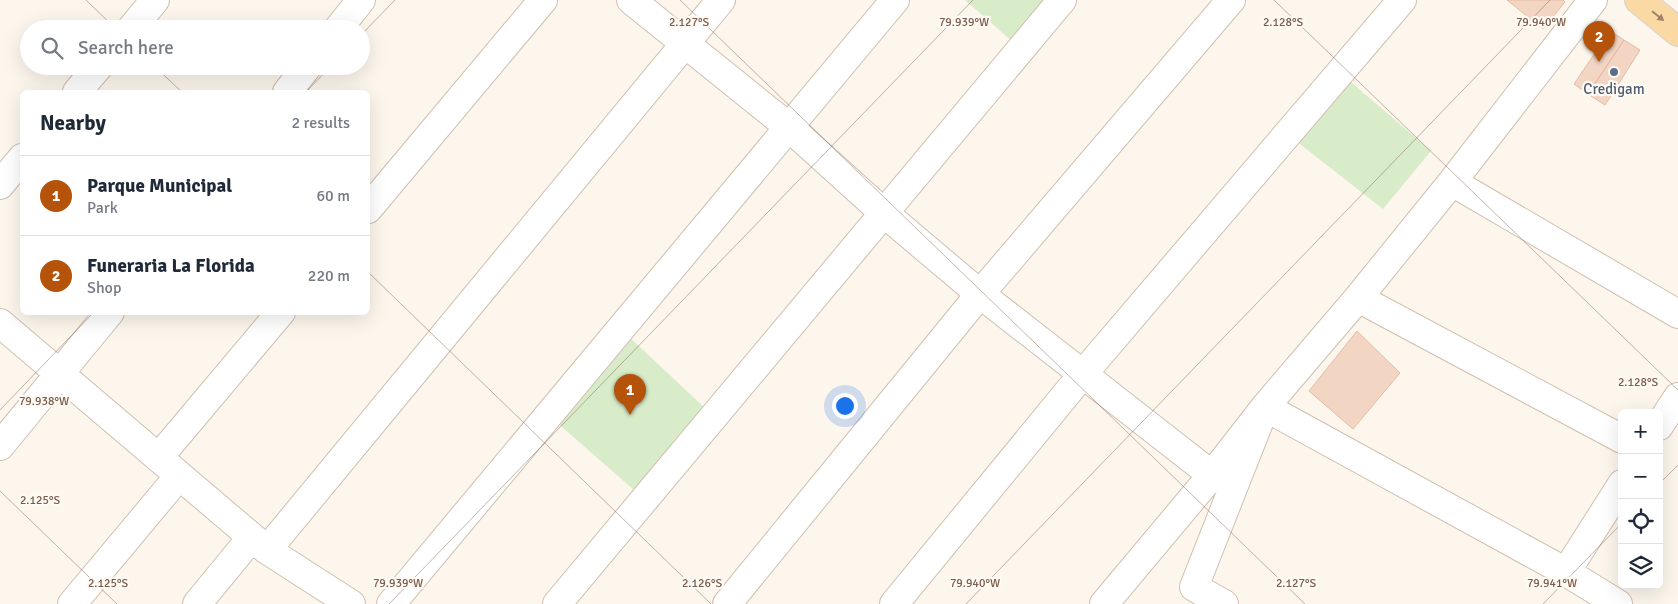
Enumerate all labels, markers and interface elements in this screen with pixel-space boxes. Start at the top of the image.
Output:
one-way arrow [1652,10,1664,22]
text: 2.127°S [669,15,709,30]
text: 79.939°W [939,15,989,30]
text: 2.128°S [1263,15,1303,30]
text: 79.940°W [1516,15,1566,30]
search box [20,20,370,75]
pin: 2 [1583,21,1615,62]
icon: search [38,34,66,62]
text: Search here [78,36,174,60]
marker: Credigam [1608,66,1620,78]
place label: Credigam [1583,80,1645,98]
text: Nearby [40,110,106,136]
text: 2 results [291,113,350,133]
text: Parque Municipal [87,174,232,198]
text: 1 [52,186,60,206]
text: 60 m [316,186,350,206]
text: Park [87,198,118,218]
text: Funeraria La Florida [87,254,255,278]
text: 2 [52,266,60,286]
text: 220 m [308,266,350,286]
text: Shop [87,278,121,298]
pin: 1 [614,374,646,415]
text: 2.128°S [1618,375,1658,390]
your location [832,393,858,419]
text: 79.938°W [19,394,69,409]
map controls [1618,409,1663,589]
button: + [1618,409,1663,454]
button: − [1618,454,1663,499]
text: 2.125°S [20,493,60,508]
button: locate [1618,499,1663,544]
button: layers [1618,544,1663,589]
text: 2.125°S [88,576,128,591]
text: 79.939°W [373,576,423,591]
text: 2.126°S [682,576,722,591]
text: 79.940°W [950,576,1000,591]
text: 2.127°S [1276,576,1316,591]
text: 79.941°W [1527,576,1577,591]

